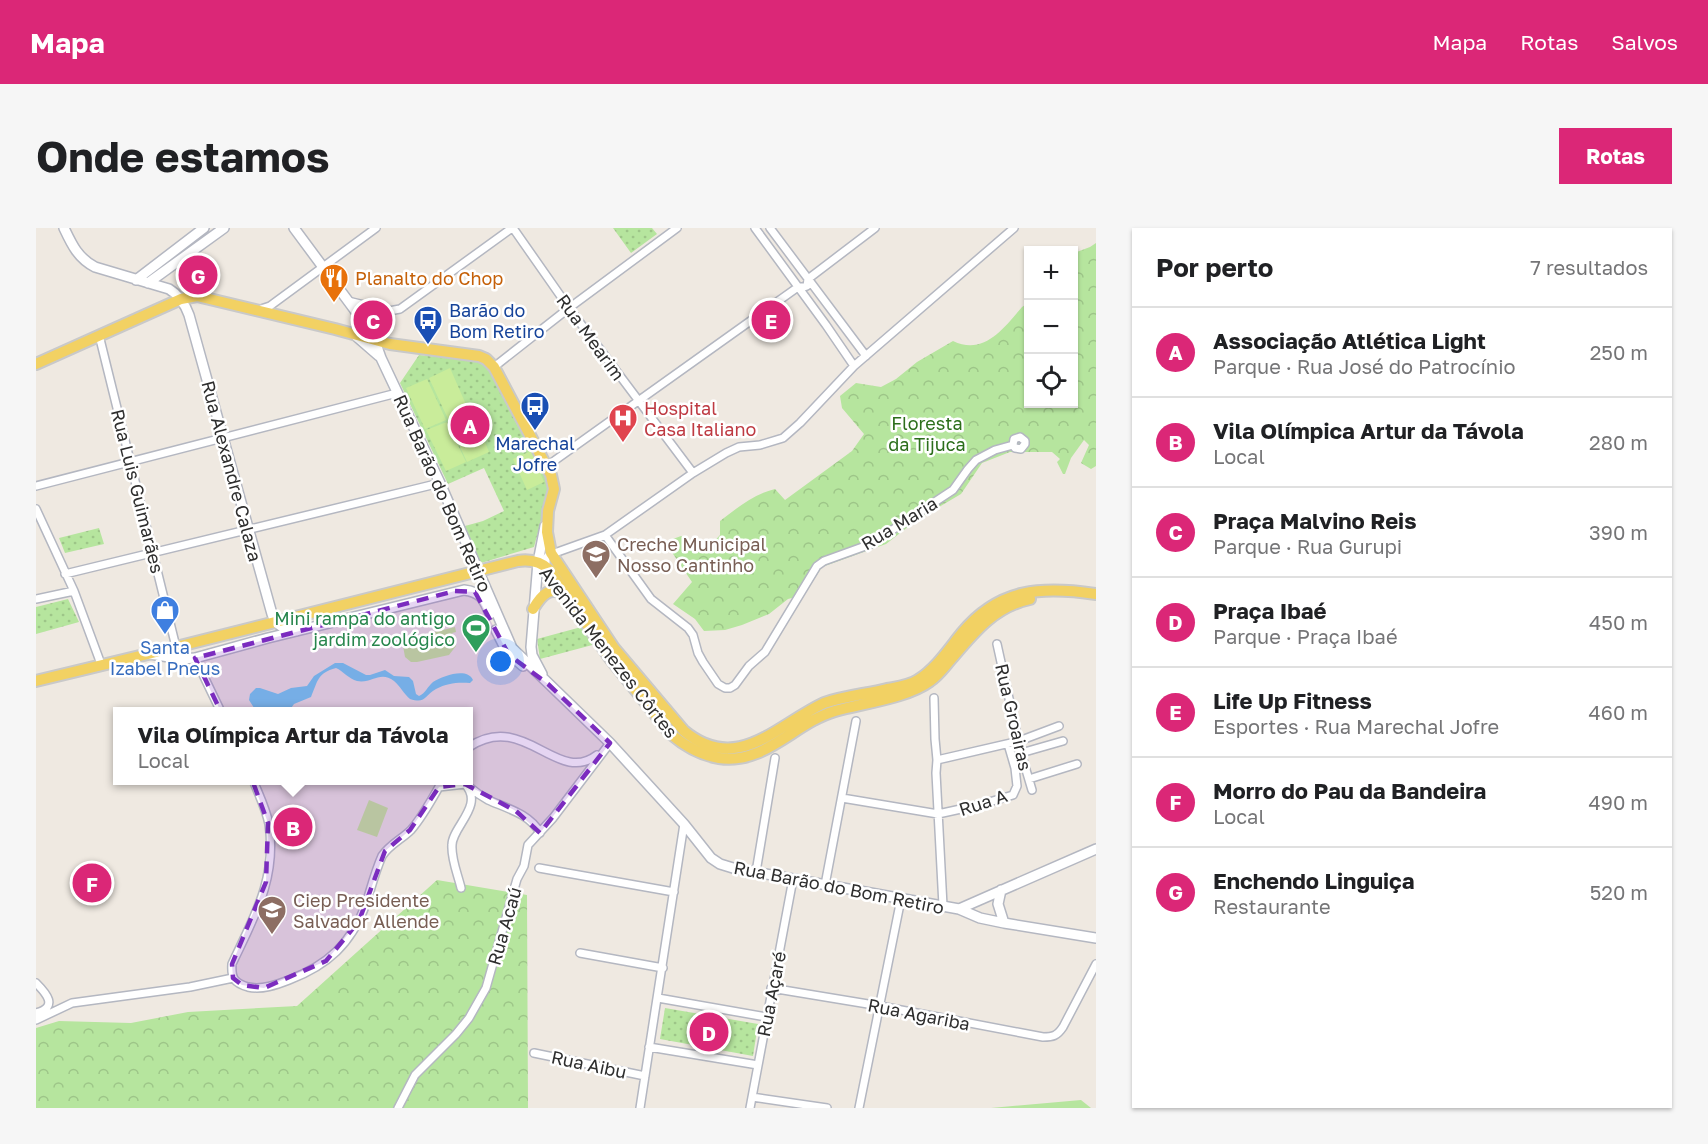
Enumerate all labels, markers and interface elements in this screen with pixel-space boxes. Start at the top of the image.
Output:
text: Mapa [30,26,105,59]
text: Mapa [1433,29,1487,55]
text: Rotas [1520,29,1578,55]
text: Salvos [1611,29,1678,55]
button: Rotas [1559,128,1672,184]
text: Onde estamos [36,131,330,181]
map controls [1024,246,1078,408]
button: + [1024,246,1078,300]
pin: G [178,252,218,298]
text: Por perto [1156,252,1273,283]
text: 7 resultados [1530,255,1648,279]
restaurant icon: Planalto do Chop [318,262,350,304]
place label: Planalto do Chop [355,267,503,289]
street label: Rua Mearim [552,290,630,384]
pin: C [354,298,392,343]
pin: E [752,298,790,343]
place label: Barão do Bom Retiro [449,299,544,342]
button: − [1024,300,1078,354]
bus stop icon: Barão do Bom Retiro [412,304,444,346]
text: Associação Atlética Light [1213,327,1486,354]
text: A [1168,340,1183,364]
text: 250 m [1590,340,1648,364]
button: locate [1024,354,1078,408]
text: Parque · Rua José do Patrocínio [1213,354,1516,378]
street label: Rua Alexandre Calaza [197,378,267,564]
bus stop icon: Marechal Jofre [519,390,551,432]
street label: Rua Barão do Bom Retiro [389,391,497,595]
place label: Hospital Casa Italiano [644,397,756,440]
pin: A [450,402,490,448]
hospital icon: Hospital Casa Italiano [607,402,639,444]
street label: Rua Luis Guimarães [107,407,169,575]
park label: Floresta da Tijuca [888,412,966,455]
text: Vila Olímpica Artur da Távola [1213,417,1524,444]
text: B [1168,430,1183,454]
text: 280 m [1589,430,1648,454]
place label: Marechal Jofre [495,432,575,475]
text: Local [1213,444,1265,468]
street label: Rua Maria [857,492,941,554]
text: Praça Malvino Reis [1213,507,1416,534]
text: C [1168,520,1183,544]
text: 390 m [1589,520,1648,544]
place label: Creche Municipal Nosso Cantinho [617,533,766,576]
text: Parque · Rua Gurupi [1213,534,1402,558]
school or university icon: Creche Municipal Nosso Cantinho [580,538,612,580]
street label: Avenida Menezes Côrtes [535,562,683,742]
shop icon: Santa Izabel Pneus [149,594,181,636]
text: Praça Ibaé [1213,597,1326,624]
place label: Mini rampa do antigo jardim zoológico [274,607,455,650]
text: D [1168,610,1183,634]
text: 450 m [1589,610,1648,634]
sports icon: Mini rampa do antigo jardim zoológico [460,612,492,654]
text: Parque · Praça Ibaé [1213,624,1397,648]
place label: Santa Izabel Pneus [110,636,220,679]
your location [486,647,515,676]
street label: Rua Groairas [991,661,1037,773]
text: Life Up Fitness [1213,687,1372,714]
text: E [1169,700,1182,724]
text: 460 m [1589,700,1648,724]
popup [113,707,473,785]
text: Esportes · Rua Marechal Jofre [1213,714,1499,738]
text: Vila Olímpica Artur da Távola [138,721,448,748]
text: Local [138,748,189,772]
text: Morro do Pau da Bandeira [1213,777,1486,804]
street label: Rua A [956,784,1010,820]
text: F [1170,790,1181,814]
text: 490 m [1589,790,1648,814]
pin: B [274,804,312,850]
text: Local [1213,804,1265,828]
street label: Rua Barão do Bom Retiro [732,856,946,918]
pin: F [72,860,112,906]
text: Enchendo Linguiça [1213,867,1414,894]
text: G [1168,880,1183,904]
text: 520 m [1590,880,1648,904]
street label: Rua Acaú [482,884,526,968]
place label: Ciep Presidente Salvador Allende [293,889,439,932]
school or university icon: Ciep Presidente Salvador Allende [256,894,288,936]
text: Restaurante [1213,894,1331,918]
street label: Rua Açaré [752,949,790,1039]
street label: Rua Agariba [866,993,972,1035]
pin: D [690,1010,728,1054]
street label: Rua Aibu [549,1045,629,1083]

